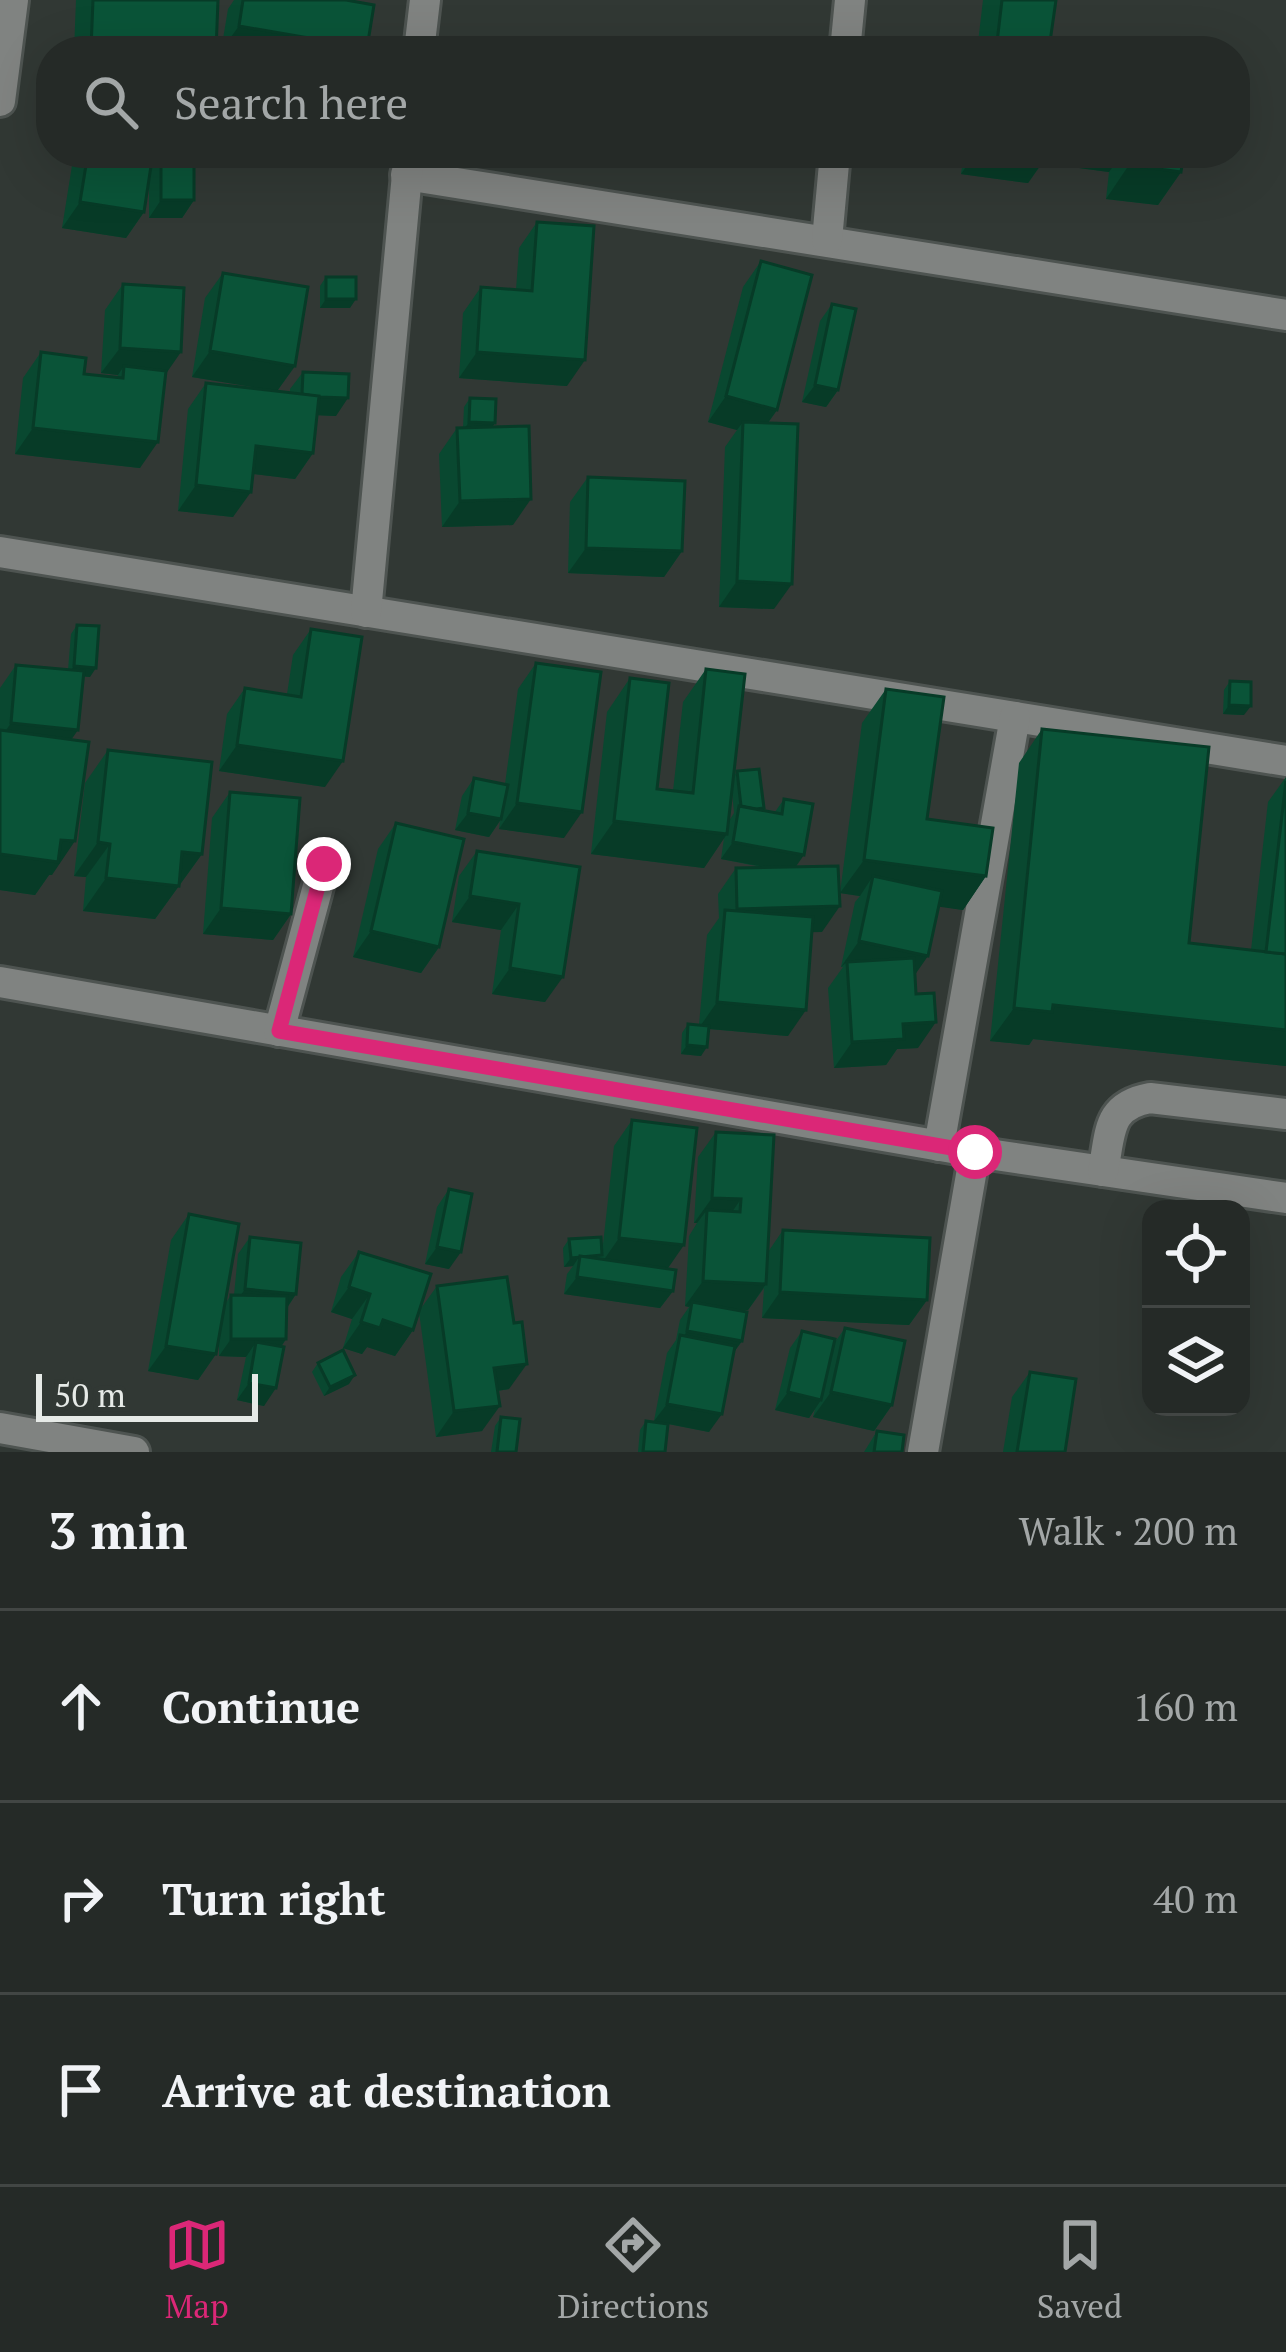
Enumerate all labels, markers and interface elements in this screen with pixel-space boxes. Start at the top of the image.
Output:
search box [36,36,1250,168]
icon: search [78,69,144,135]
text: Search here [174,72,408,132]
route end [297,837,351,891]
route start [948,1125,1002,1179]
map controls [1142,1200,1250,1416]
button: locate [1142,1200,1250,1308]
button: layers [1142,1308,1250,1416]
scale bar [36,1368,258,1421]
text: 50 m [54,1373,126,1416]
text: 3 min [48,1496,188,1564]
text: Walk · 200 m [1019,1504,1238,1556]
icon: ahead [48,1673,114,1739]
text: Continue [162,1676,360,1736]
text: 160 m [1133,1680,1238,1732]
icon: right [48,1865,114,1931]
text: Turn right [162,1868,386,1928]
text: 40 m [1153,1872,1238,1924]
icon: arrive [48,2057,114,2123]
text: Arrive at destination [162,2060,611,2120]
tab: Map [164,2212,230,2327]
tab: Directions [557,2212,709,2327]
tab: Saved [1037,2212,1122,2327]

